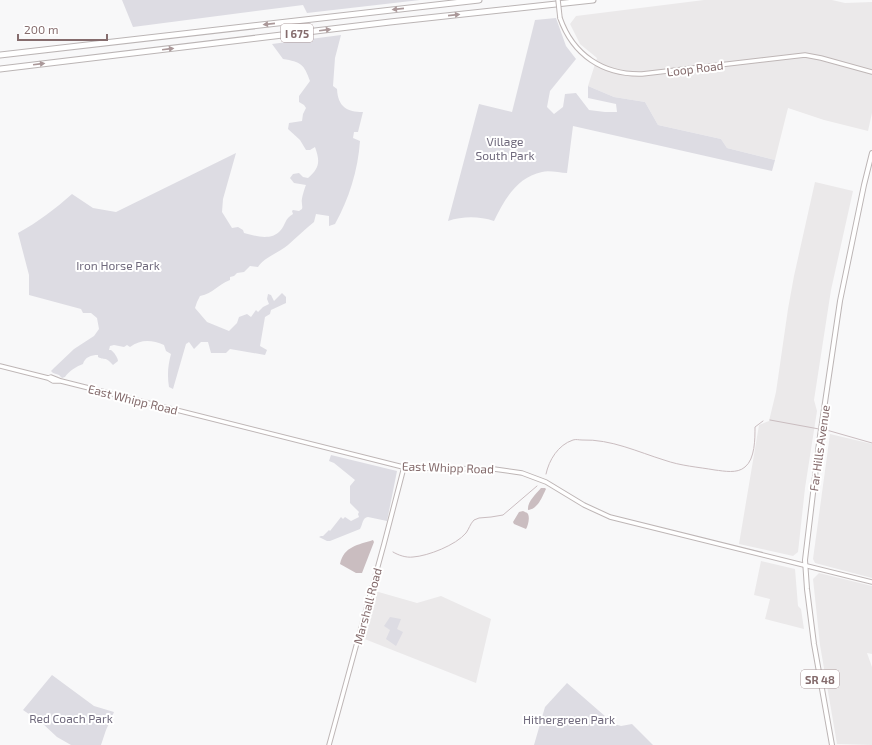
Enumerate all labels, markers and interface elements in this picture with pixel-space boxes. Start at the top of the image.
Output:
one-way arrow [392,6,404,12]
one-way arrow [448,12,460,18]
scale bar [18,16,107,42]
one-way arrow [263,21,275,27]
text: 200 m [24,22,58,36]
road number: I 675 [281,24,313,42]
one-way arrow [319,27,331,33]
one-way arrow [162,46,174,52]
street label: Loop Road [666,58,724,78]
one-way arrow [33,61,45,67]
park label: Village South Park [475,134,535,162]
park label: Iron Horse Park [76,258,160,272]
street label: East Whipp Road [87,381,179,417]
street label: Far Hills Avenue [806,404,832,492]
street label: East Whipp Road [402,458,494,476]
street label: Marshall Road [350,566,384,646]
road number: SR 48 [801,670,839,688]
park label: Red Coach Park [29,711,113,725]
park label: Hithergreen Park [523,712,615,726]

